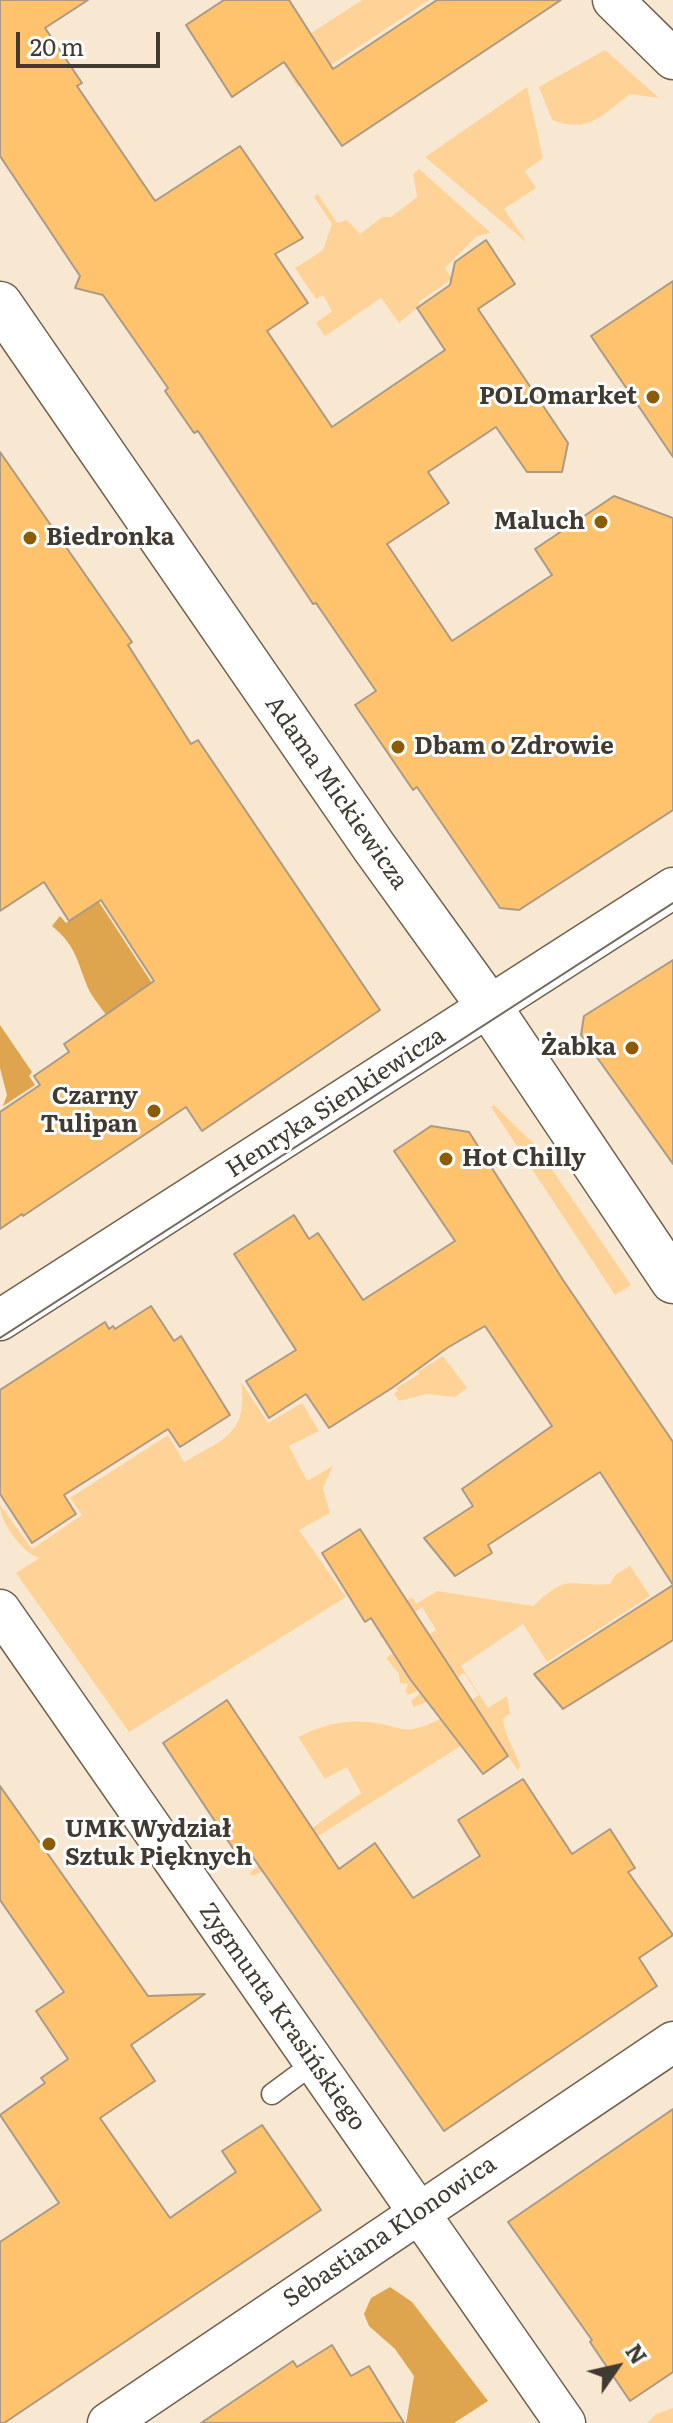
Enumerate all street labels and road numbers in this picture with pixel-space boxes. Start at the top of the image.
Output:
street label: Adama Mickiewicza [258,691,414,895]
street label: Henryka Sienkiewicza [221,1021,451,1185]
street label: Zygmunta Krasińskiego [192,1898,372,2136]
street label: Sebastiana Klonowica [278,2150,502,2314]

